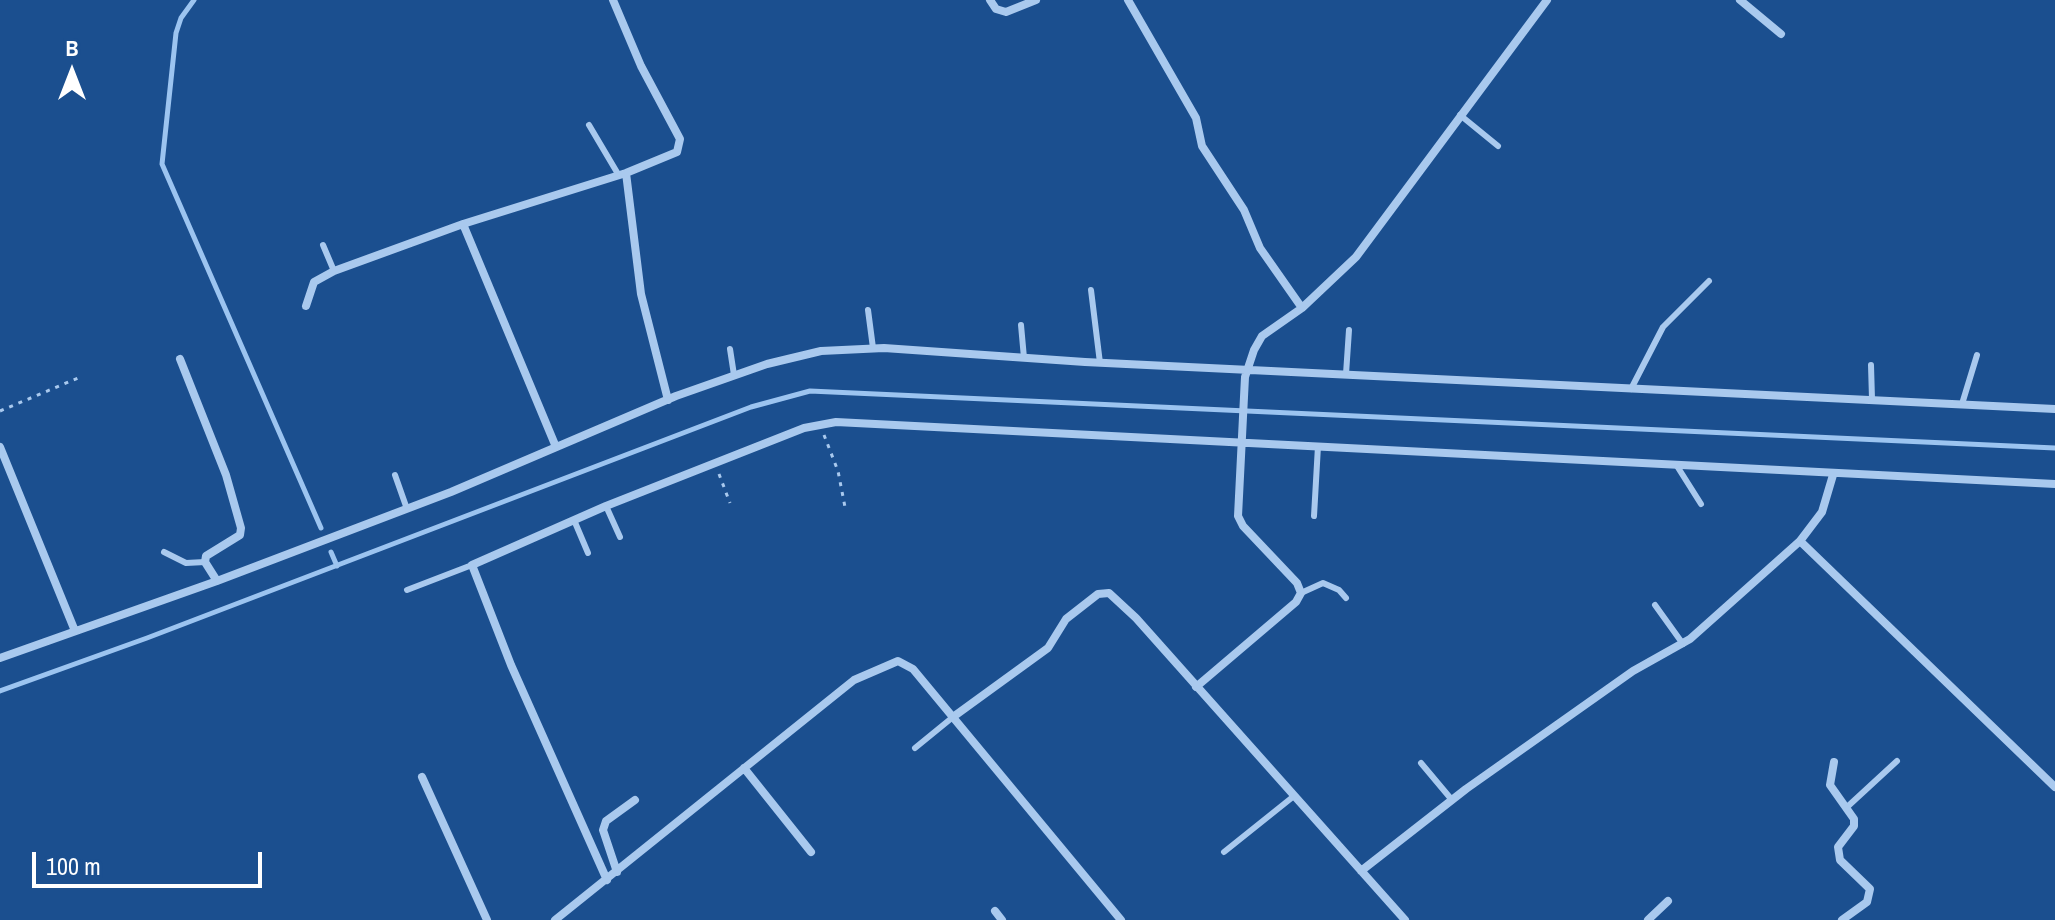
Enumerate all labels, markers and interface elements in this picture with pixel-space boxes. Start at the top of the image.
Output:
north arrow [32,32,112,112]
text: B [65,33,79,63]
scale bar [36,836,266,886]
text: 100 m [46,850,101,882]

